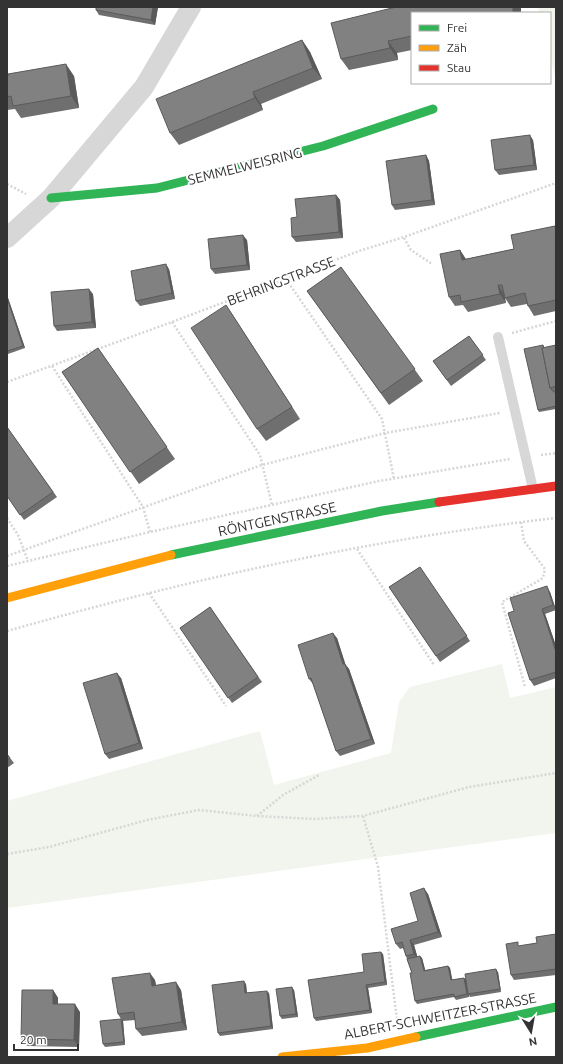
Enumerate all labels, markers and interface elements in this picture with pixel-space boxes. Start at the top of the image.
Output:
legend [411,12,551,84]
text: Frei [447,21,467,34]
text: Zäh [447,41,467,54]
text: Stau [447,61,471,74]
street label: SEMMELWEISRING [186,144,304,188]
street label: BEHRINGSTRASSE [225,253,337,309]
street label: RÖNTGENSTRASSE [216,498,338,539]
street label: ALBERT-SCHWEITZER-STRASSE [343,989,538,1042]
north arrow [511,1012,551,1052]
scale bar [14,1026,78,1052]
text: 20 m [20,1033,47,1046]
text: N [528,1035,538,1048]

